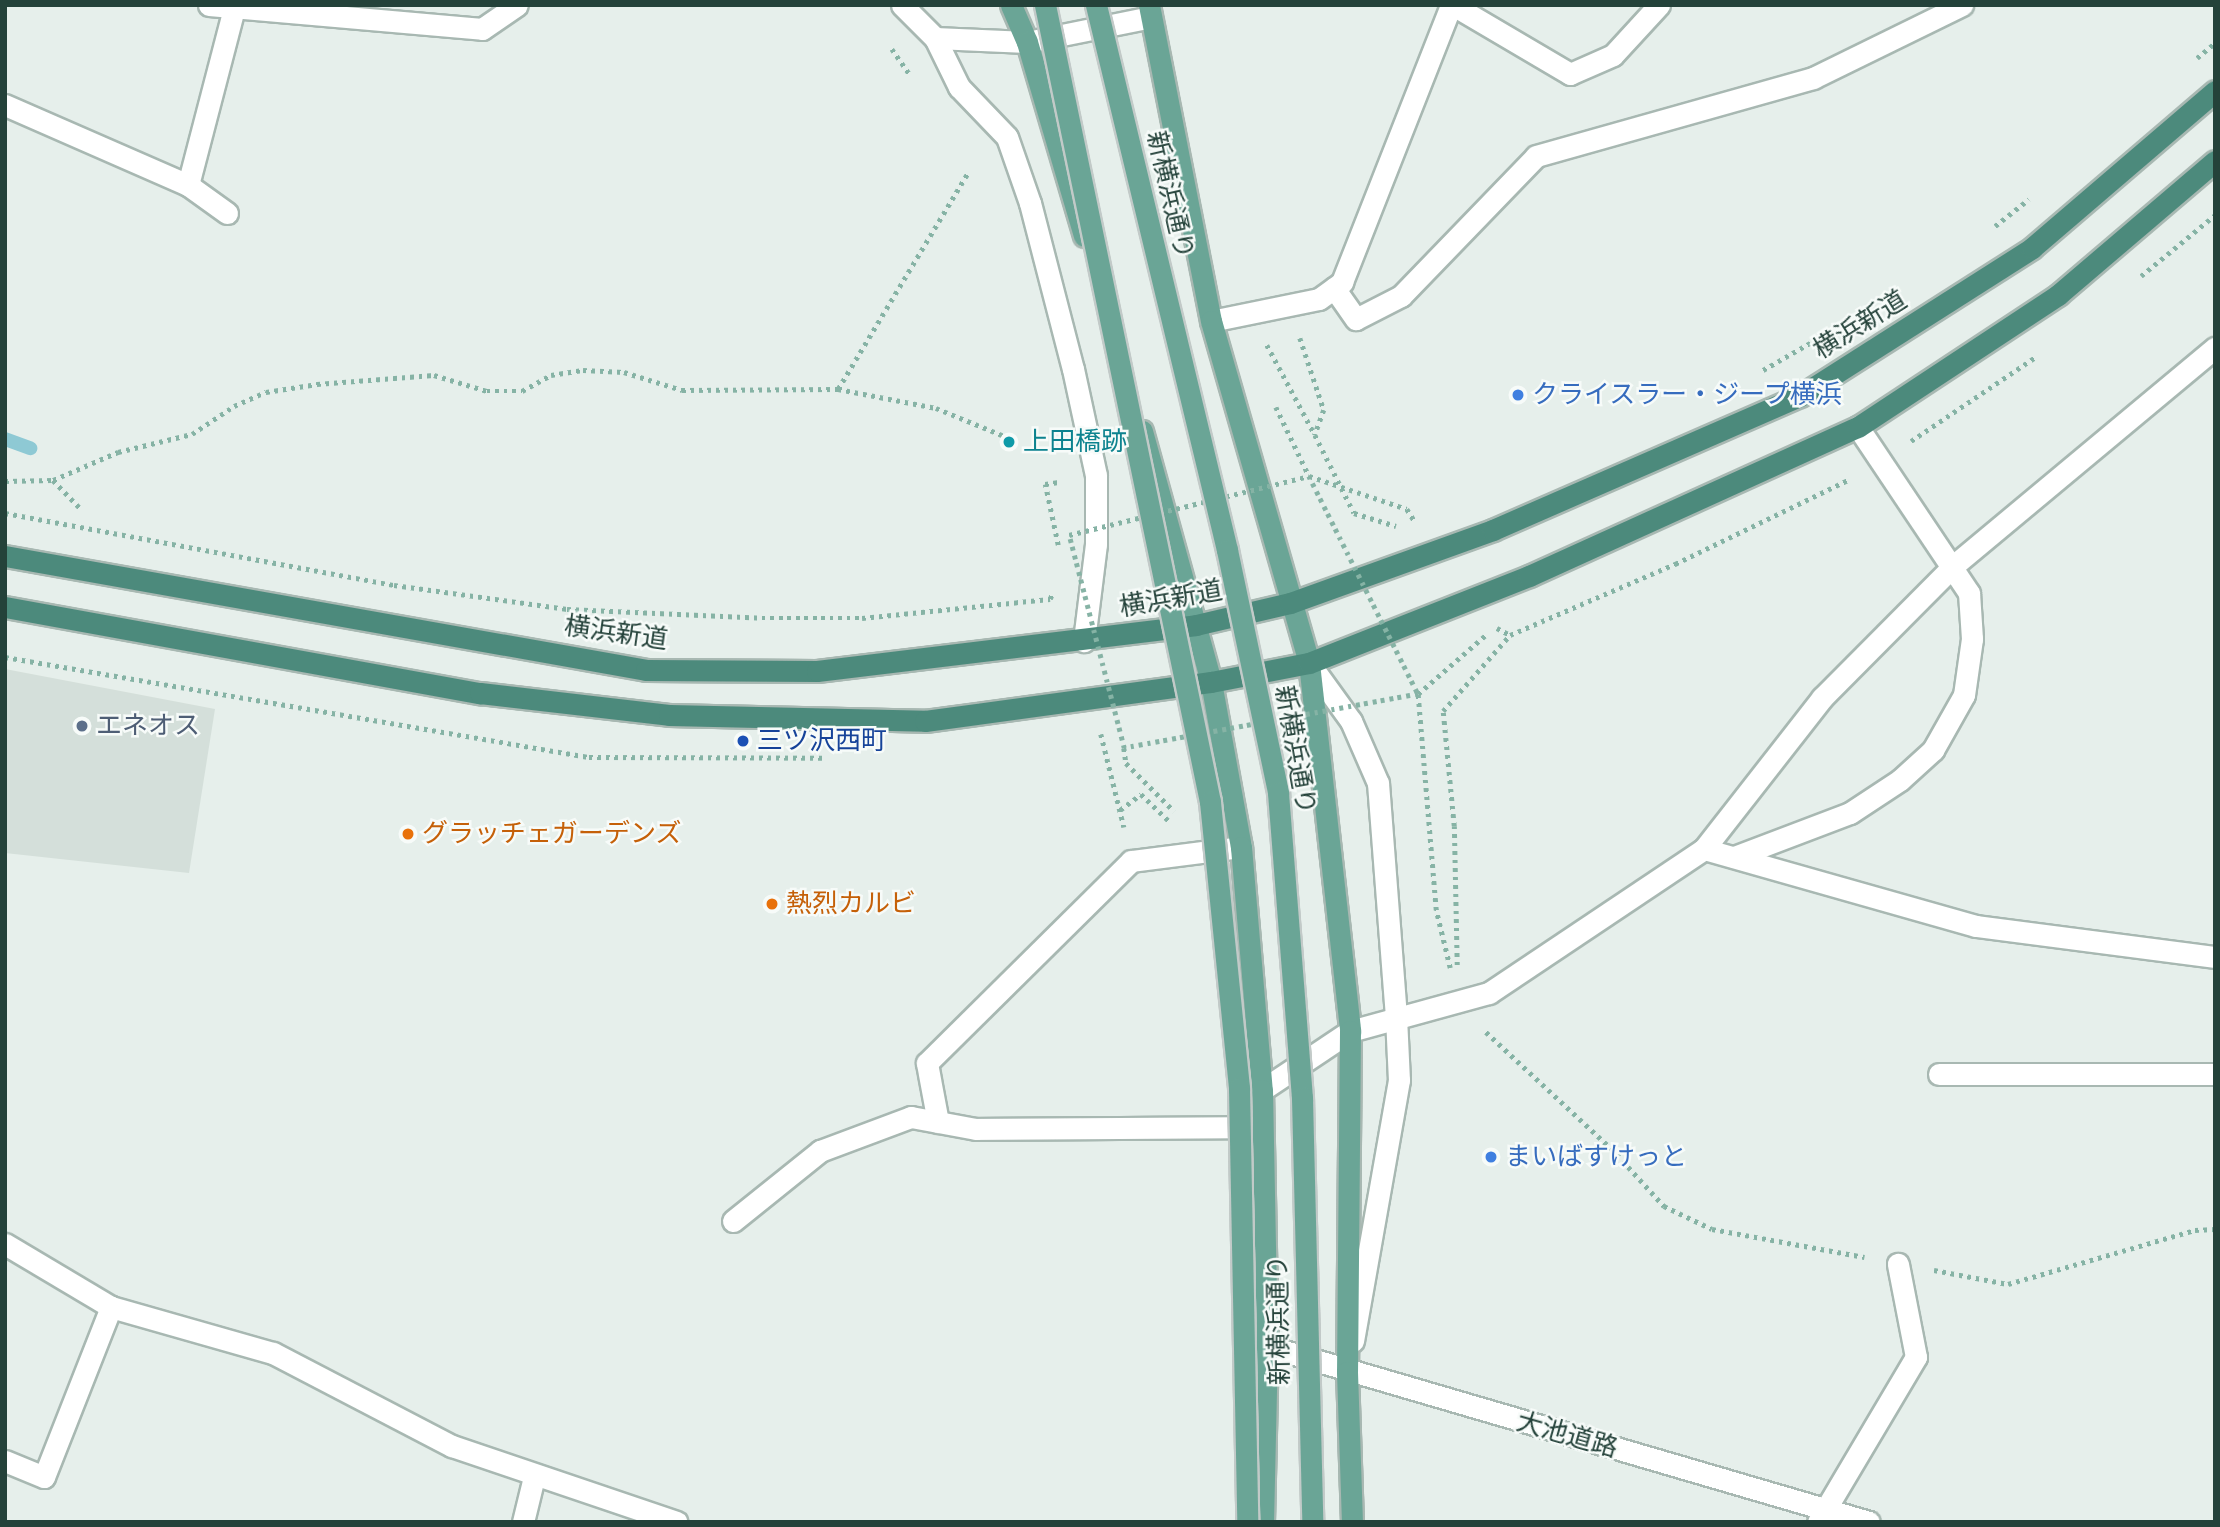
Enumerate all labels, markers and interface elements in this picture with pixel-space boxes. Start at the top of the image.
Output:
street label: 新横浜通り [1140,128,1200,262]
street label: 横浜新道 [1808,284,1912,366]
place label: クライスラー・ジープ横浜 [1532,379,1844,411]
marker: クライスラー・ジープ横浜 [1510,387,1526,403]
place label: 上田橋跡 [1023,426,1127,458]
marker: 上田橋跡 [1001,434,1017,450]
street label: 横浜新道 [1117,575,1225,623]
street label: 横浜新道 [562,610,670,656]
street label: 新横浜通り [1268,683,1322,817]
place label: エネオス [96,710,200,742]
marker: エネオス [74,718,90,734]
place label: 三ツ沢西町 [757,725,887,757]
marker: 三ツ沢西町 [735,733,751,749]
place label: グラッチェガーデンズ [422,818,682,850]
marker: グラッチェガーデンズ [400,826,416,842]
place label: 熱烈カルビ [786,888,916,920]
marker: 熱烈カルビ [764,896,780,912]
place label: まいばすけっと [1505,1141,1687,1173]
marker: まいばすけっと [1483,1149,1499,1165]
street label: 新横浜通り [1262,1255,1296,1385]
street label: 大池道路 [1513,1406,1621,1464]

